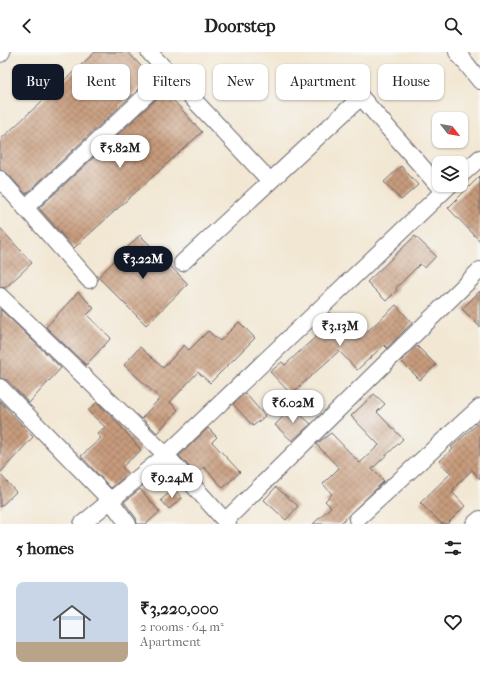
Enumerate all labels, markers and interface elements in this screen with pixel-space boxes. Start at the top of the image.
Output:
icon: back [16,15,38,37]
icon: search [442,15,464,37]
text: Doorstep [204,16,276,37]
chip: Buy [12,64,64,100]
chip: Rent [72,64,130,100]
chip: Filters [138,64,205,100]
chip: New [213,64,268,100]
chip: Apartment [276,64,370,100]
chip: House [378,64,444,100]
north arrow [432,112,468,148]
map controls [432,112,468,192]
pin: ₹5.82M [87,135,153,169]
text: ₹5.82M [100,140,140,155]
button: layers [432,156,468,192]
pin: ₹3.22M [110,246,176,280]
text: ₹3.22M [123,251,163,266]
pin: ₹3.13M [307,313,373,347]
text: ₹3.13M [321,318,359,333]
pin: ₹6.02M [260,390,326,424]
text: ₹6.02M [272,395,314,410]
pin: ₹9.24M [139,465,205,499]
text: ₹9.24M [150,470,194,485]
icon: filters [442,537,464,559]
text: 5 homes [16,538,74,558]
icon: home [48,598,96,646]
text: ₹3,220,000 [140,598,219,618]
icon: heart [442,611,464,633]
text: 2 rooms · 64 m² [140,619,224,634]
text: Apartment [140,634,201,649]

